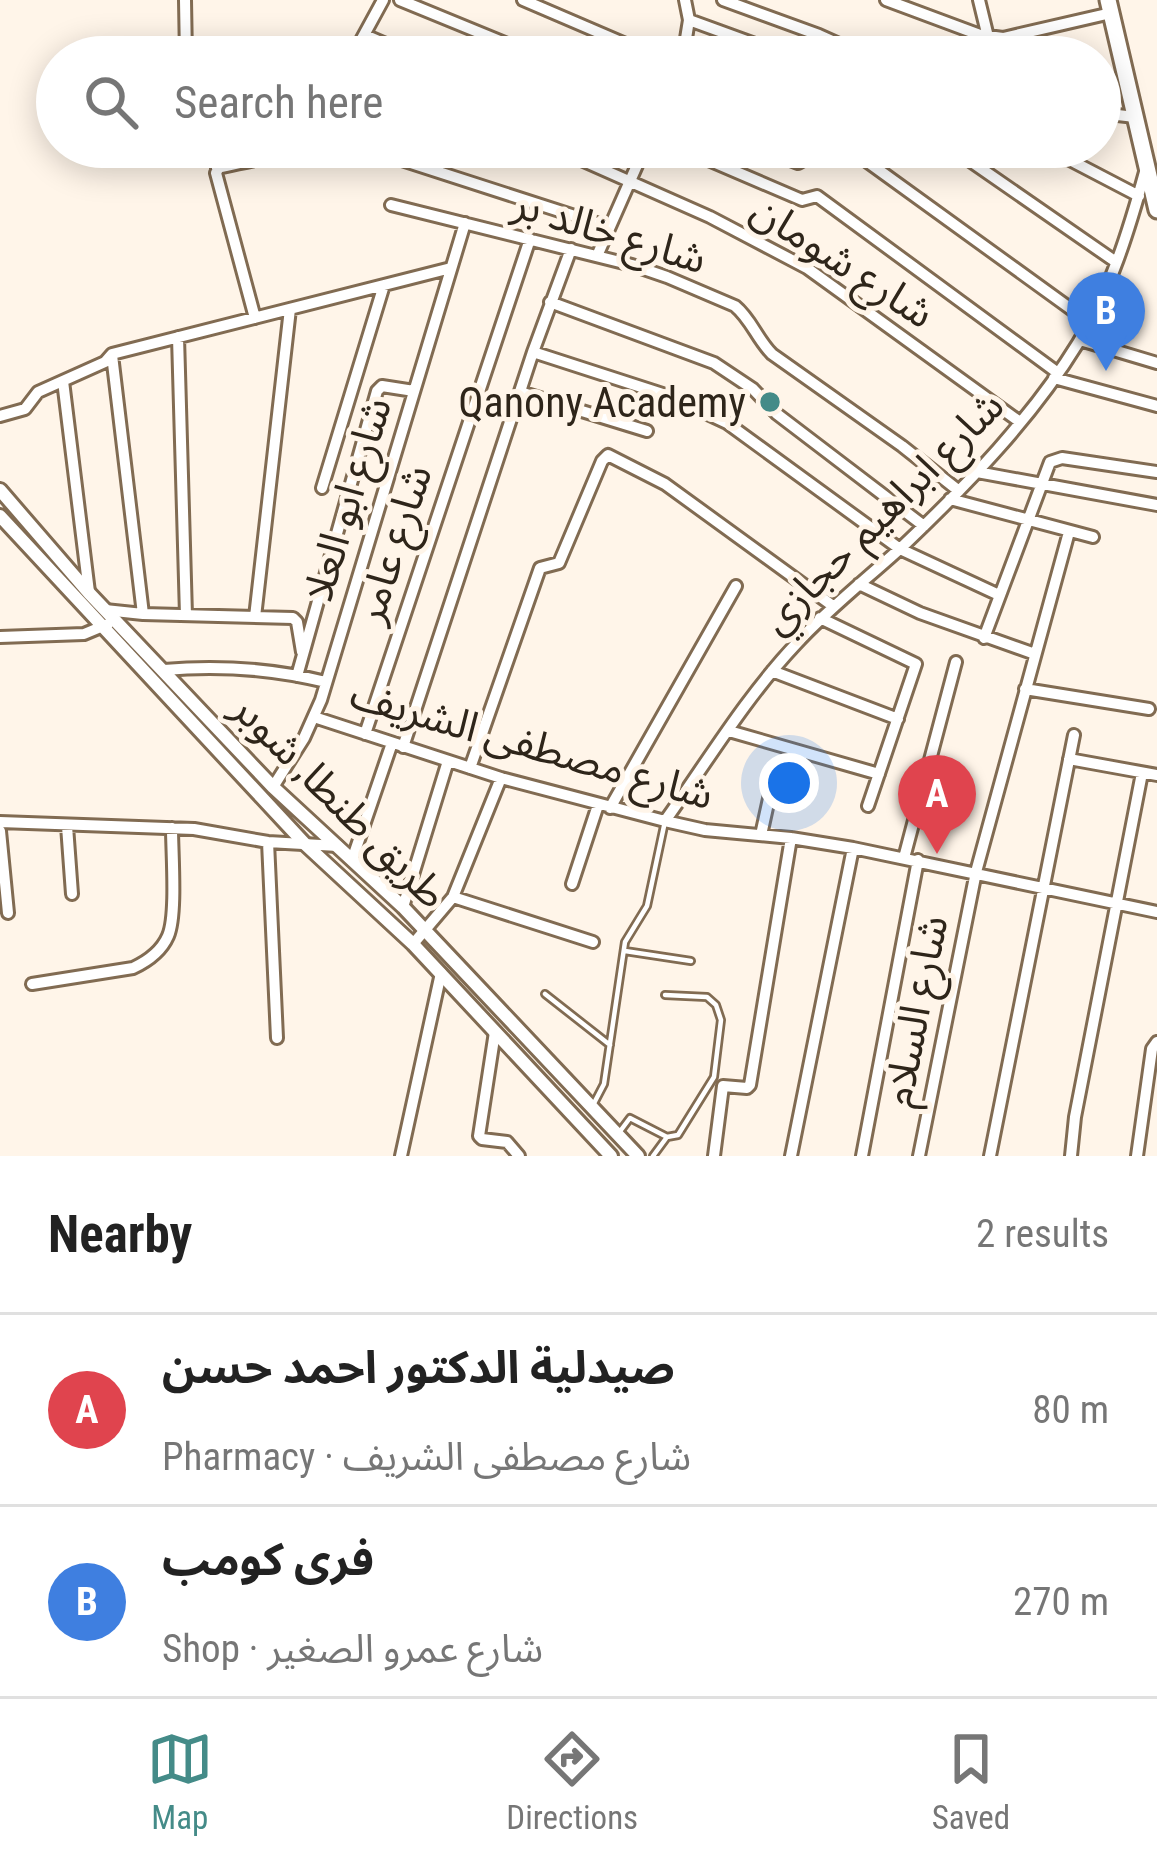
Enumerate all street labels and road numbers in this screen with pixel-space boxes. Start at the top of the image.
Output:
street label: شارع خالد بر [504,178,712,290]
street label: شارع شومان [739,184,943,344]
street label: شارع ابراهيم حجازي [751,381,1019,649]
street label: شارع ابو العلا [293,391,408,609]
street label: شارع عامر [344,459,448,633]
street label: شارع مصطفى الشريف [343,669,719,826]
street label: طريق طنطا, شوبر [220,682,458,919]
street label: شارع السلام [872,911,964,1112]

